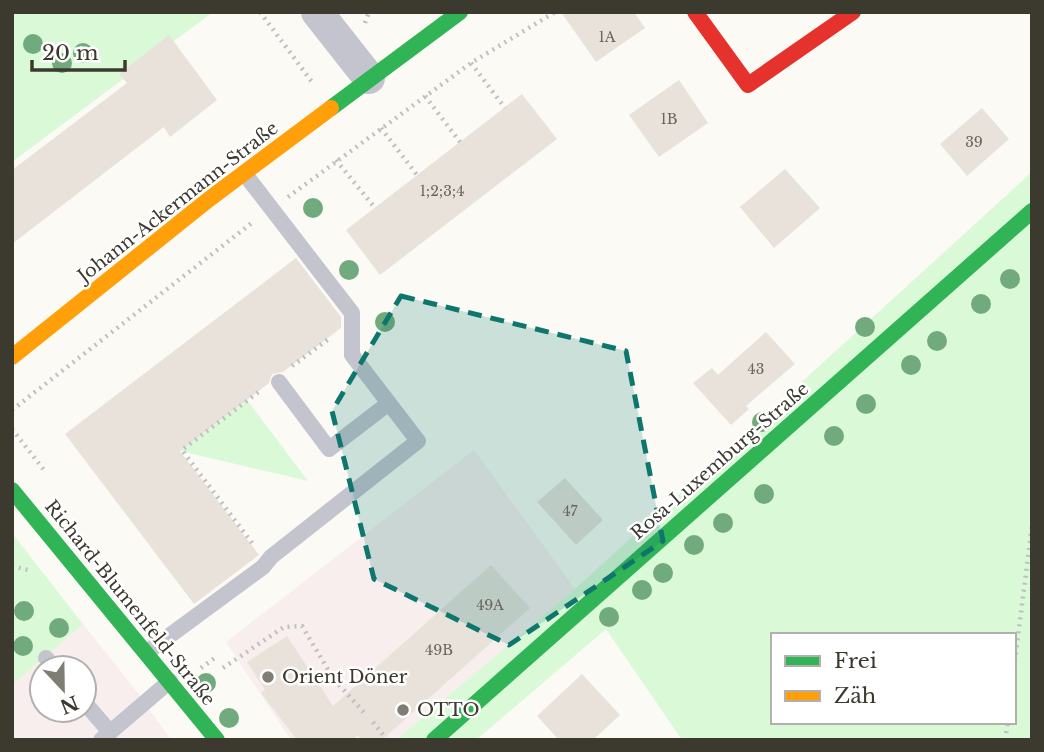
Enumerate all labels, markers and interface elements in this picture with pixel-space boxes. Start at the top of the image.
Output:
scale bar [32,28,124,72]
house number: 1A [598,28,616,46]
text: 20 m [42,40,99,66]
house number: 1B [661,110,678,128]
street label: Johann-Ackermann-Straße [72,117,283,288]
house number: 39 [965,133,983,151]
house number: 1;2;3;4 [420,182,464,200]
house number: 43 [748,360,764,378]
street label: Rosa-Luxemburg-Straße [627,378,813,544]
street label: Richard-Blumenfeld-Straße [40,496,220,710]
house number: 47 [562,502,579,520]
house number: 49A [476,596,504,614]
legend [771,633,1016,724]
house number: 49B [425,641,453,659]
text: Frei [834,648,877,674]
north arrow [28,654,98,724]
place label: Orient Döner [282,666,408,688]
marker: Orient Döner [260,669,276,685]
text: Zäh [834,683,876,709]
text: N [56,690,82,718]
place label: OTTO [417,699,480,721]
marker: OTTO [395,702,411,718]

